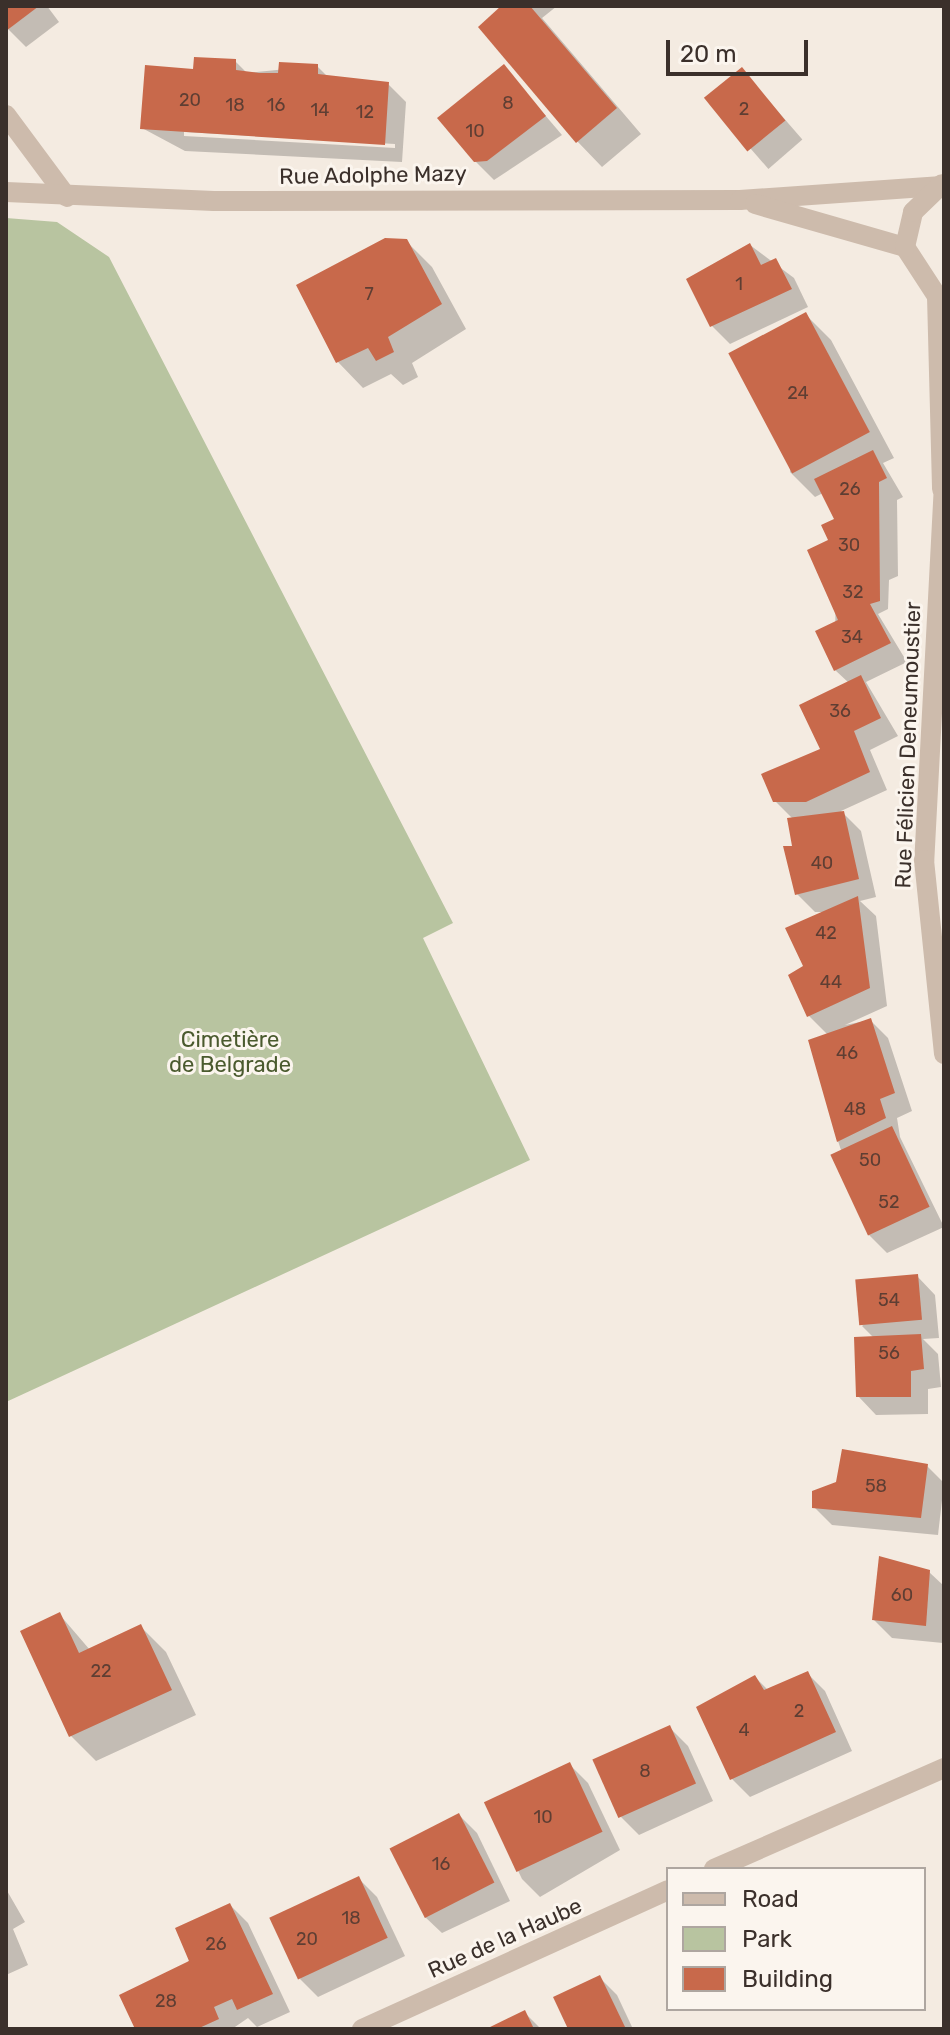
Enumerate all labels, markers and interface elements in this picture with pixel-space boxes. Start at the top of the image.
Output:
scale bar [670,24,812,74]
text: 20 m [680,40,737,68]
house number: 20 [179,89,201,111]
house number: 8 [502,92,514,114]
house number: 18 [225,94,245,116]
house number: 16 [267,94,285,116]
house number: 2 [739,98,749,120]
house number: 14 [311,99,329,121]
house number: 12 [356,101,374,123]
house number: 10 [465,120,485,142]
street label: Rue Adolphe Mazy [279,160,467,190]
house number: 1 [735,273,743,295]
house number: 7 [364,283,374,305]
house number: 24 [787,382,809,404]
house number: 26 [839,478,861,500]
house number: 30 [838,534,860,556]
house number: 32 [842,581,864,603]
street label: Rue Félicien Deneumoustier [890,601,926,889]
house number: 34 [841,626,863,648]
house number: 36 [829,700,851,722]
house number: 40 [811,852,833,874]
house number: 42 [815,922,837,944]
house number: 44 [820,971,842,993]
park label: Cimetière de Belgrade [169,1026,291,1078]
house number: 46 [836,1042,858,1064]
house number: 48 [844,1098,866,1120]
house number: 50 [859,1149,881,1171]
house number: 52 [878,1191,900,1213]
house number: 54 [878,1289,900,1311]
house number: 56 [878,1342,900,1364]
house number: 58 [865,1475,887,1497]
house number: 60 [891,1584,913,1606]
house number: 22 [90,1660,112,1682]
house number: 2 [794,1700,804,1722]
house number: 4 [738,1719,750,1741]
house number: 8 [639,1760,651,1782]
house number: 10 [533,1806,553,1828]
house number: 16 [432,1853,450,1875]
legend [666,1867,926,2011]
text: Road [742,1885,799,1913]
street label: Rue de la Haube [424,1892,586,1984]
house number: 18 [341,1907,361,1929]
text: Park [742,1925,792,1953]
house number: 20 [296,1928,318,1950]
house number: 26 [205,1933,227,1955]
text: Building [742,1965,833,1993]
house number: 28 [155,1990,177,2012]

